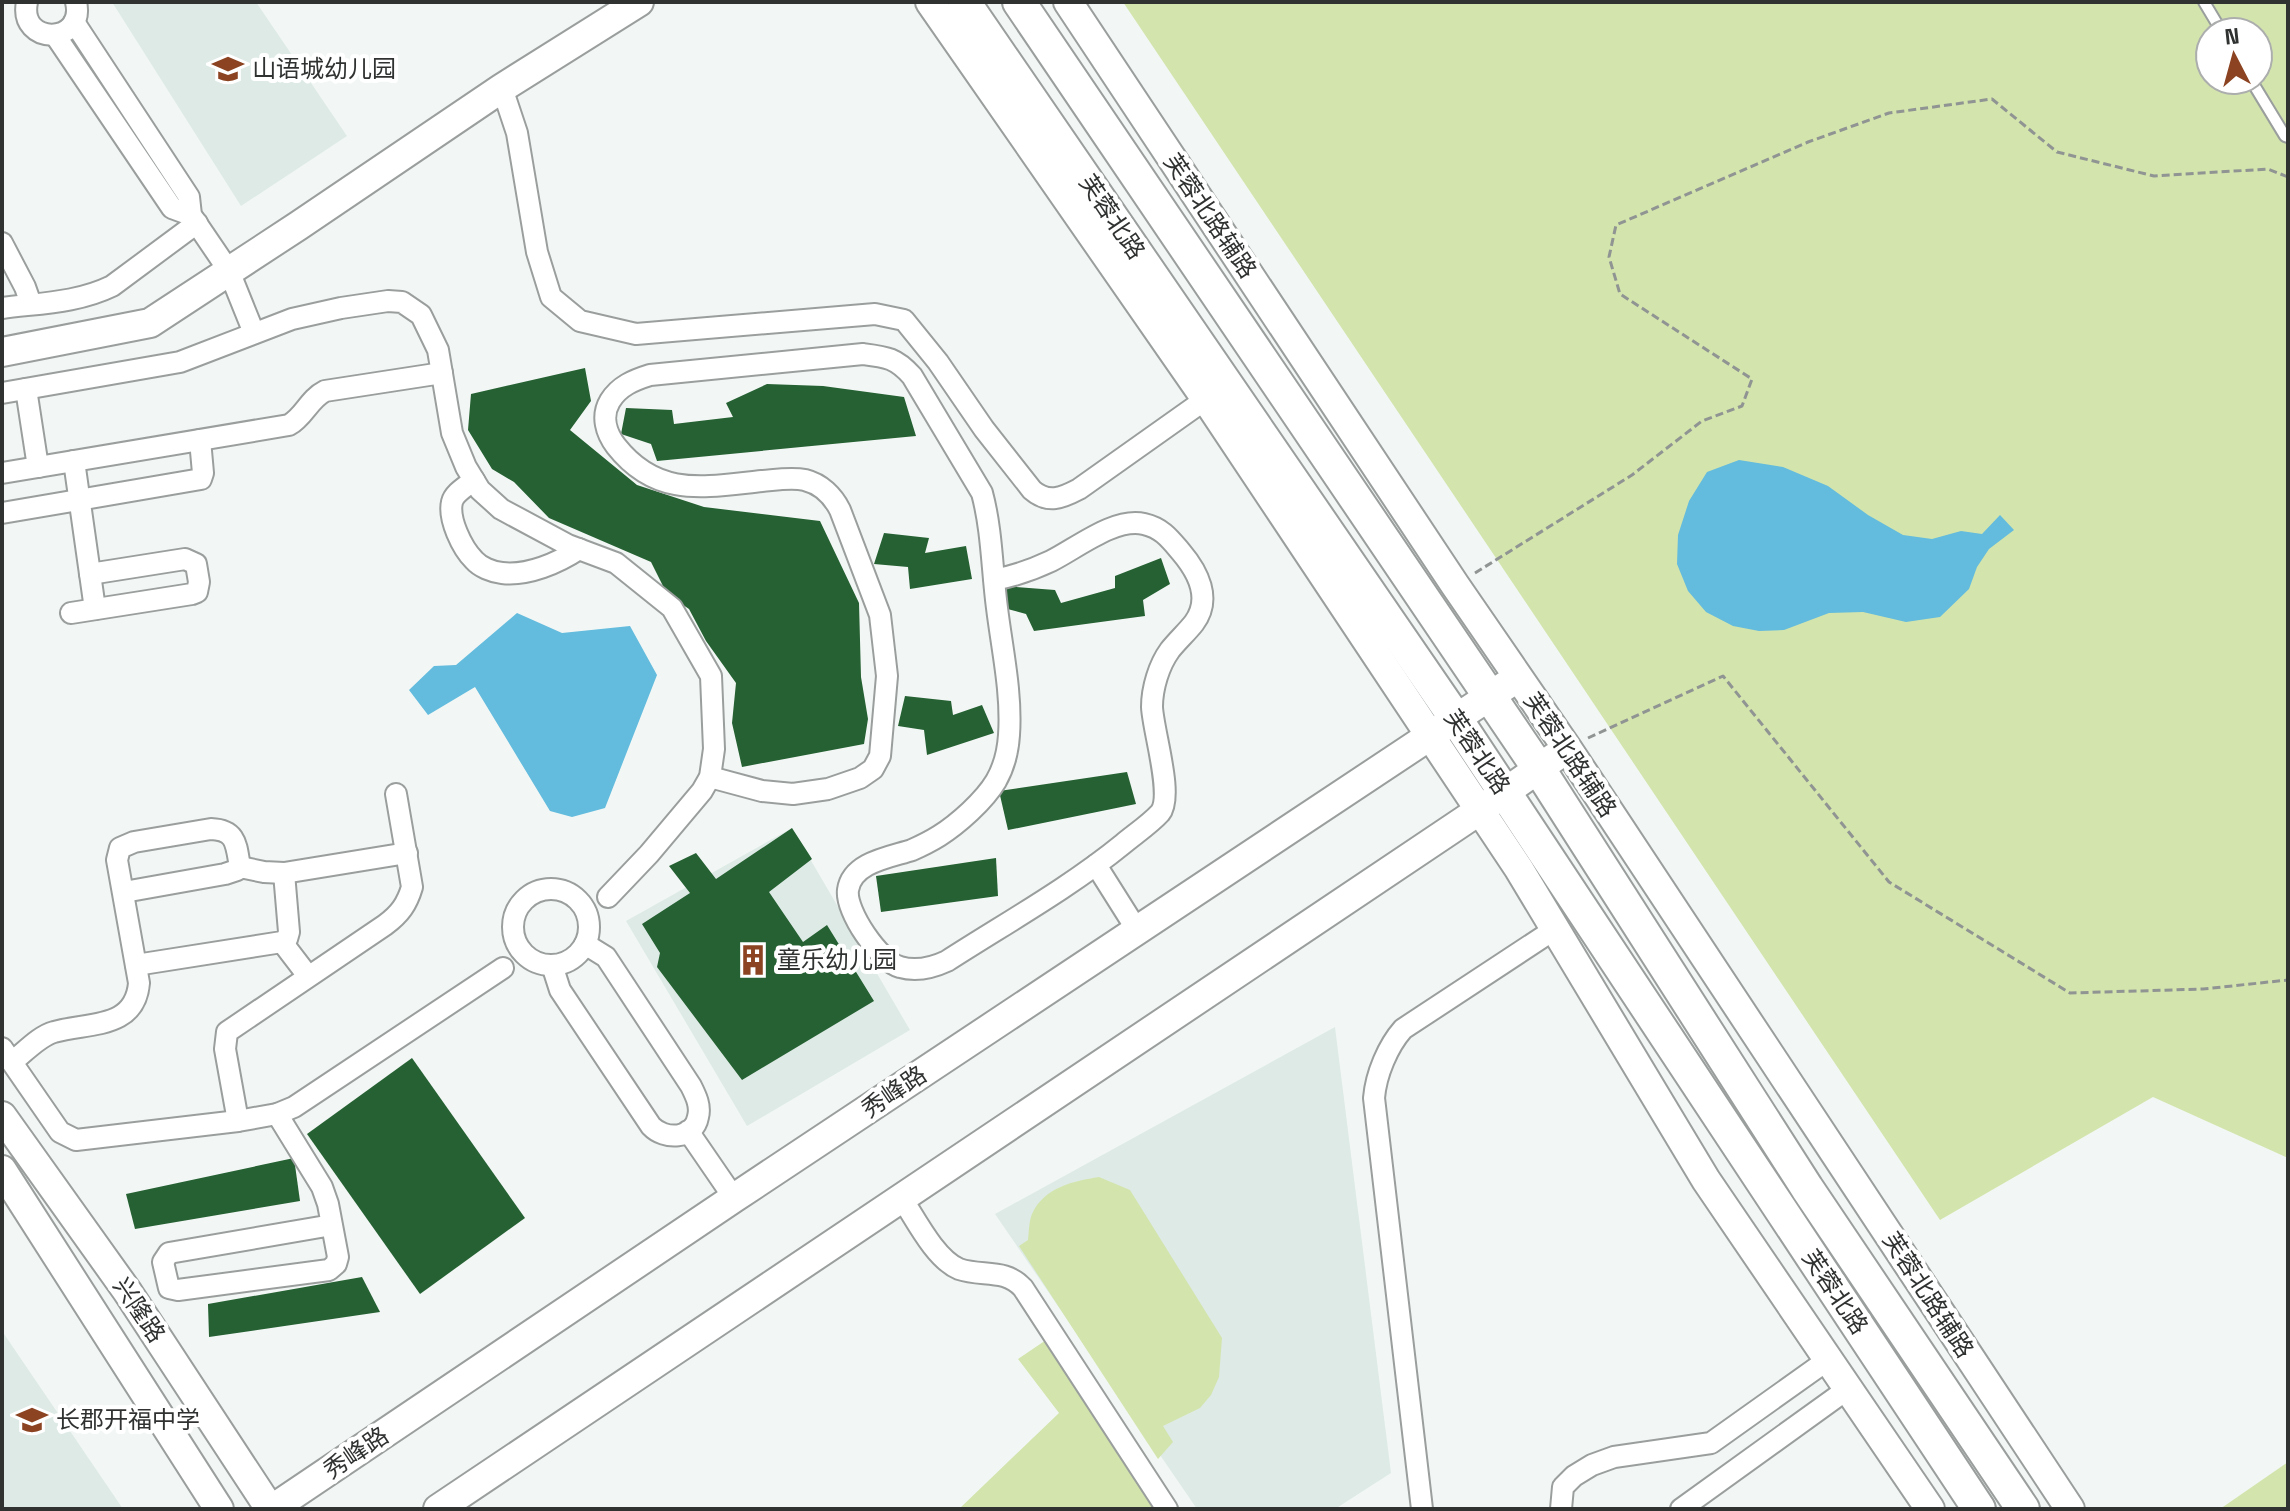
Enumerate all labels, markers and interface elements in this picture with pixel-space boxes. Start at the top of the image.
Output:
north arrow [2194,16,2274,96]
text: N [2223,21,2241,51]
school or university icon: 山语城幼儿园 [211,52,245,86]
place label: 山语城幼儿园 [252,53,396,84]
street label: 芙蓉北路辅路 [1157,147,1264,284]
street label: 芙蓉北路 [1073,168,1152,265]
street label: 芙蓉北路辅路 [1517,686,1624,823]
street label: 芙蓉北路 [1438,703,1517,800]
building icon: 童乐幼儿园 [736,943,770,977]
place label: 童乐幼儿园 [777,944,897,975]
street label: 秀峰路 [855,1059,932,1125]
street label: 芙蓉北路辅路 [1876,1226,1981,1364]
street label: 芙蓉北路 [1796,1243,1875,1340]
street label: 兴隆路 [106,1271,172,1348]
school or university icon: 长郡开福中学 [15,1403,49,1437]
place label: 长郡开福中学 [56,1404,200,1435]
street label: 秀峰路 [317,1420,394,1486]

